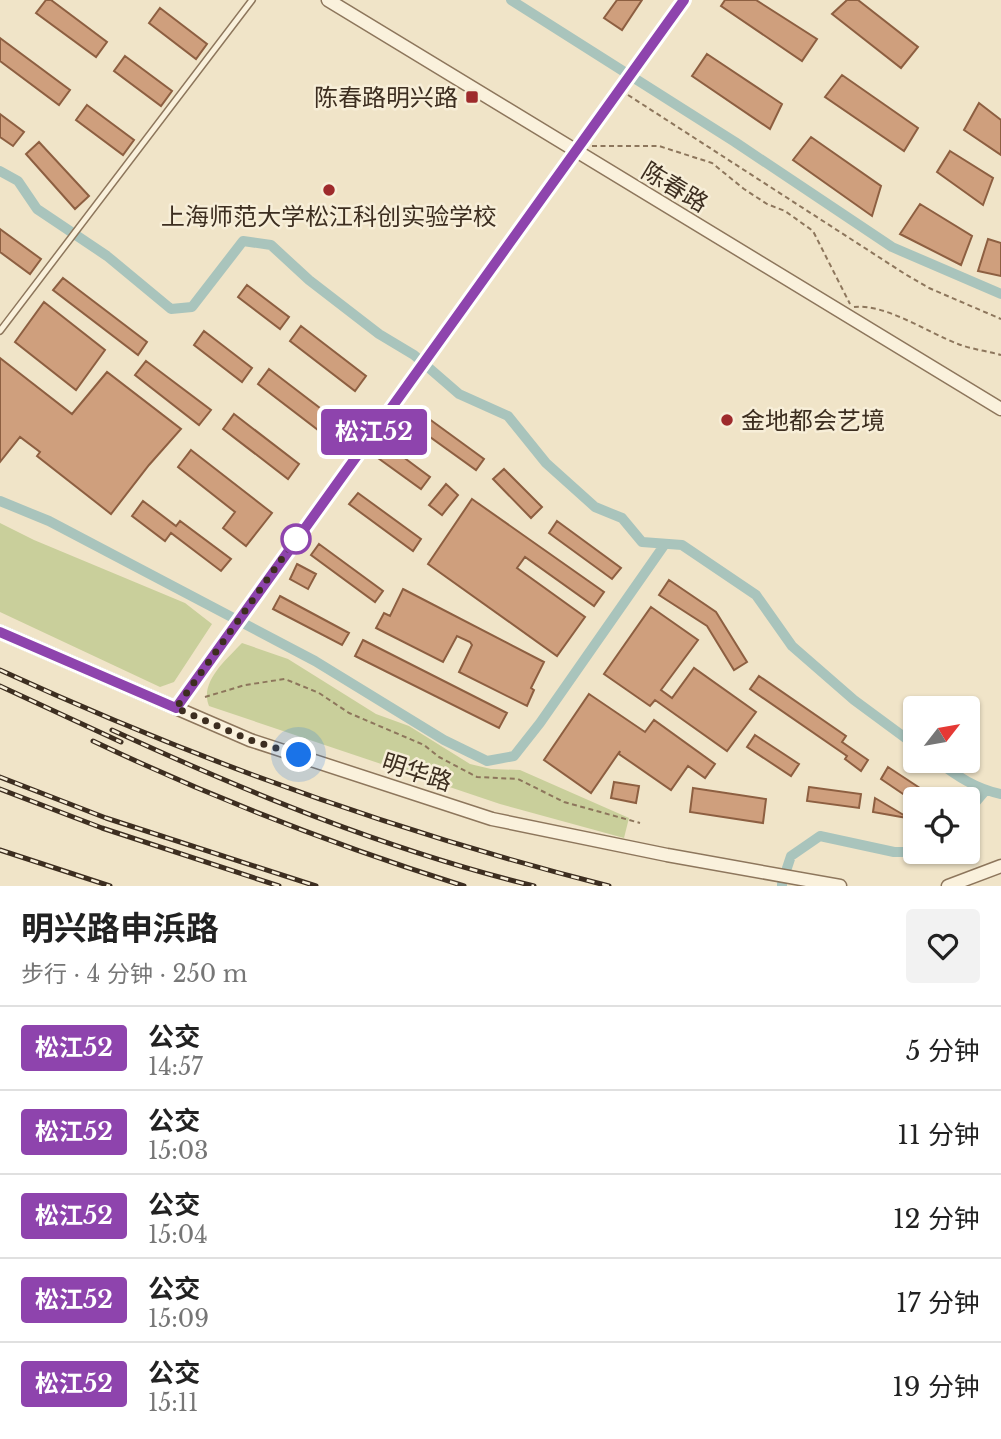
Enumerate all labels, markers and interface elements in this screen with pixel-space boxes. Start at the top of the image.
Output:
place label: 陈春路明兴路 [314,83,458,112]
marker: 陈春路明兴路 [464,89,480,105]
street label: 陈春路 [637,156,713,218]
marker: 上海师范大学松江科创实验学校 [321,182,337,198]
place label: 上海师范大学松江科创实验学校 [161,202,497,231]
place label: 金地都会艺境 [741,406,885,435]
line badge: 松江52 [325,409,423,455]
marker: 金地都会艺境 [719,412,735,428]
text: 松江52 [335,417,413,446]
unlabelled marker [281,524,311,554]
north arrow [903,696,980,774]
map controls [903,696,980,864]
your location [281,737,316,772]
street label: 明华路 [378,747,456,797]
button: locate [903,787,980,864]
text: 明兴路申浜路 [21,908,219,949]
button: heart [906,909,980,983]
text: 步行 · 4 分钟 · 250 m [21,960,248,988]
text: 公交 [148,1021,200,1053]
text: 松江52 [35,1033,113,1062]
text: 5 分钟 [906,1035,980,1067]
text: 14:57 [148,1053,203,1081]
text: 公交 [148,1105,200,1137]
text: 松江52 [35,1117,113,1146]
text: 11 分钟 [897,1119,980,1151]
text: 15:03 [148,1137,208,1165]
text: 公交 [148,1189,200,1221]
text: 松江52 [35,1201,113,1230]
text: 12 分钟 [893,1203,980,1235]
text: 15:04 [148,1221,208,1249]
text: 公交 [148,1273,200,1305]
text: 松江52 [35,1285,113,1314]
text: 17 分钟 [896,1287,980,1319]
text: 15:09 [148,1305,209,1333]
text: 公交 [148,1357,200,1389]
text: 松江52 [35,1369,113,1398]
text: 19 分钟 [892,1371,980,1403]
text: 15:11 [148,1389,198,1417]

